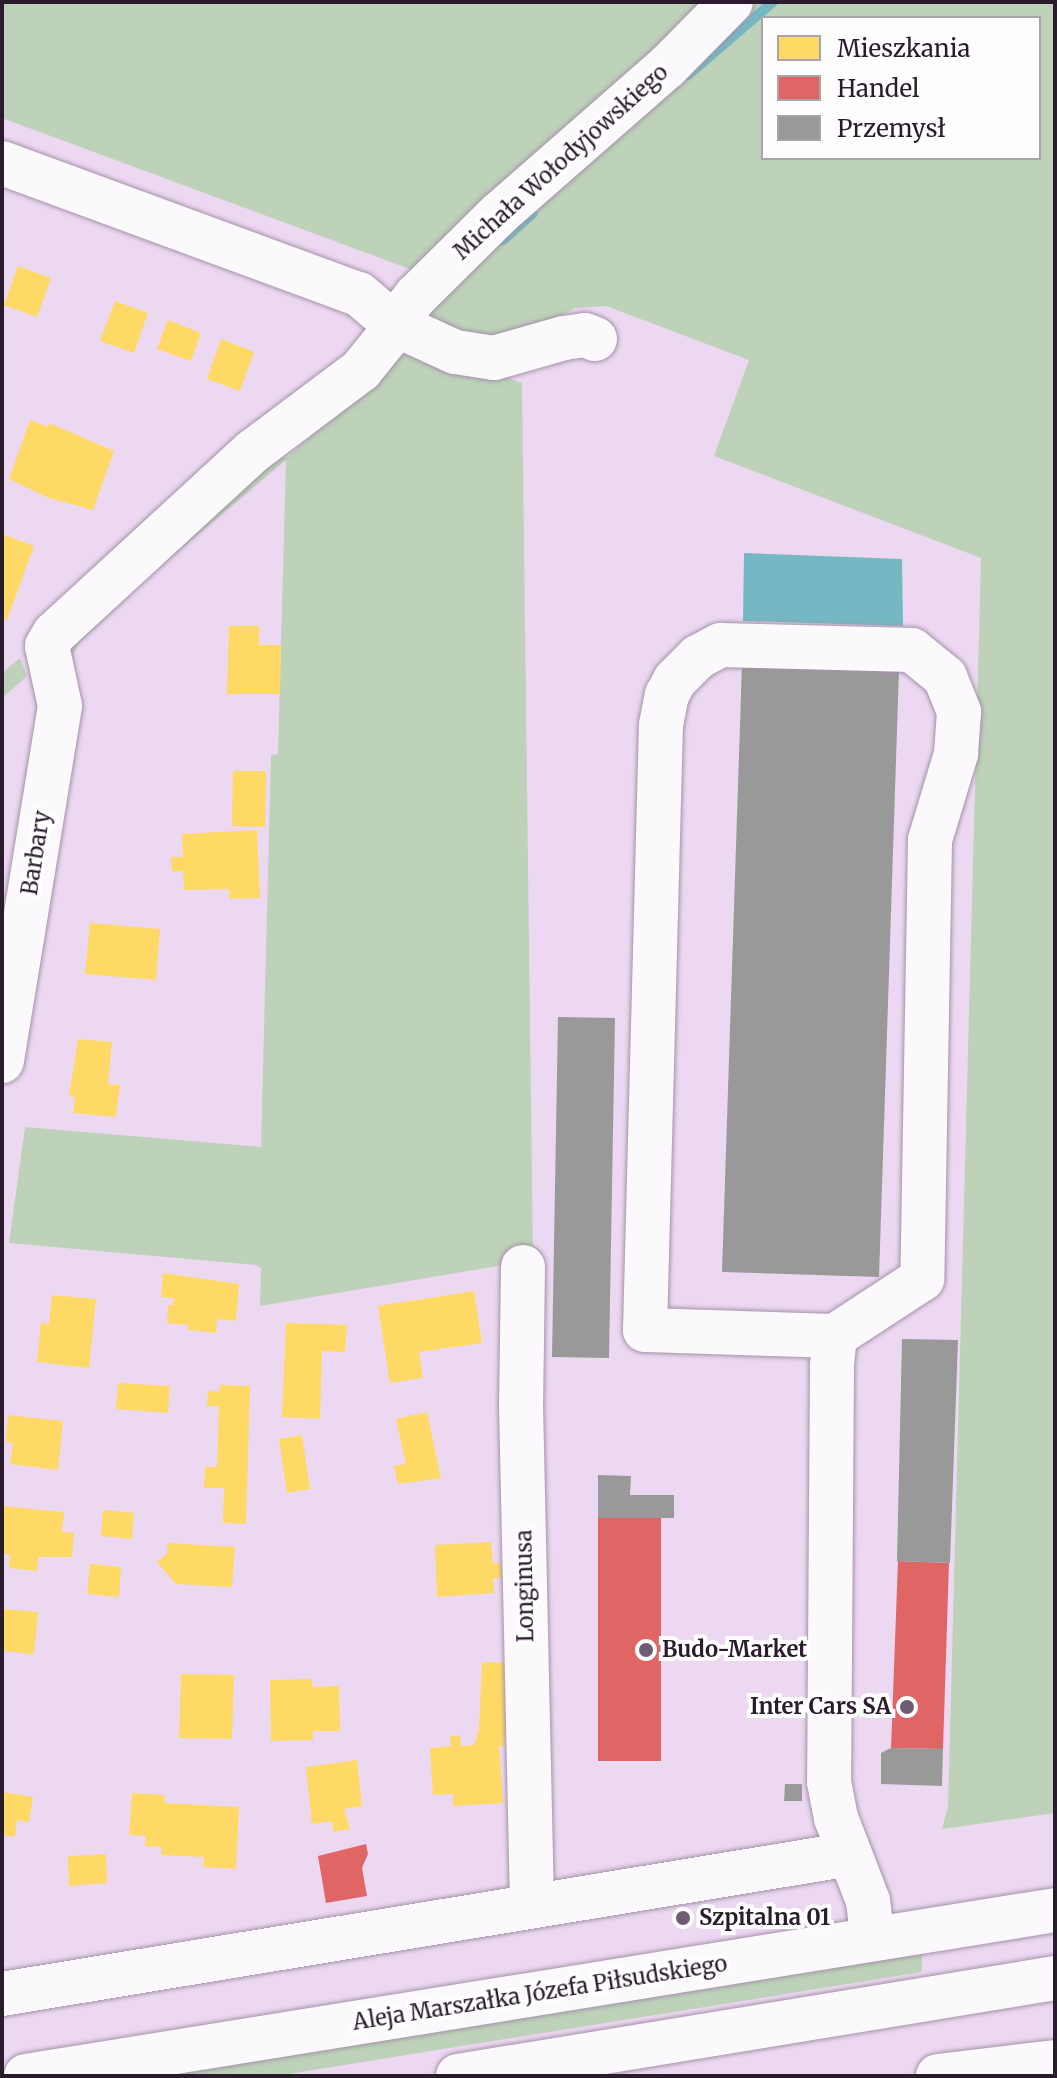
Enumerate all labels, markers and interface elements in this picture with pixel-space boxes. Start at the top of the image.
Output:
legend [761,16,1041,160]
text: Mieszkania [837,33,970,64]
street label: Michała Wołodyjowskiego [449,59,673,265]
text: Handel [837,73,919,104]
text: Przemysł [837,113,946,144]
street label: Barbary [16,809,56,897]
street label: Longinusa [511,1530,539,1642]
place label: Budo-Market [662,1637,807,1663]
marker: Budo-Market [637,1641,655,1659]
place label: Inter Cars SA [750,1694,891,1720]
marker: Inter Cars SA [898,1698,916,1716]
place label: Szpitalna 01 [699,1905,830,1931]
marker: Szpitalna 01 [674,1909,692,1927]
street label: Aleja Marszałka Józefa Piłsudskiego [351,1950,729,2036]

